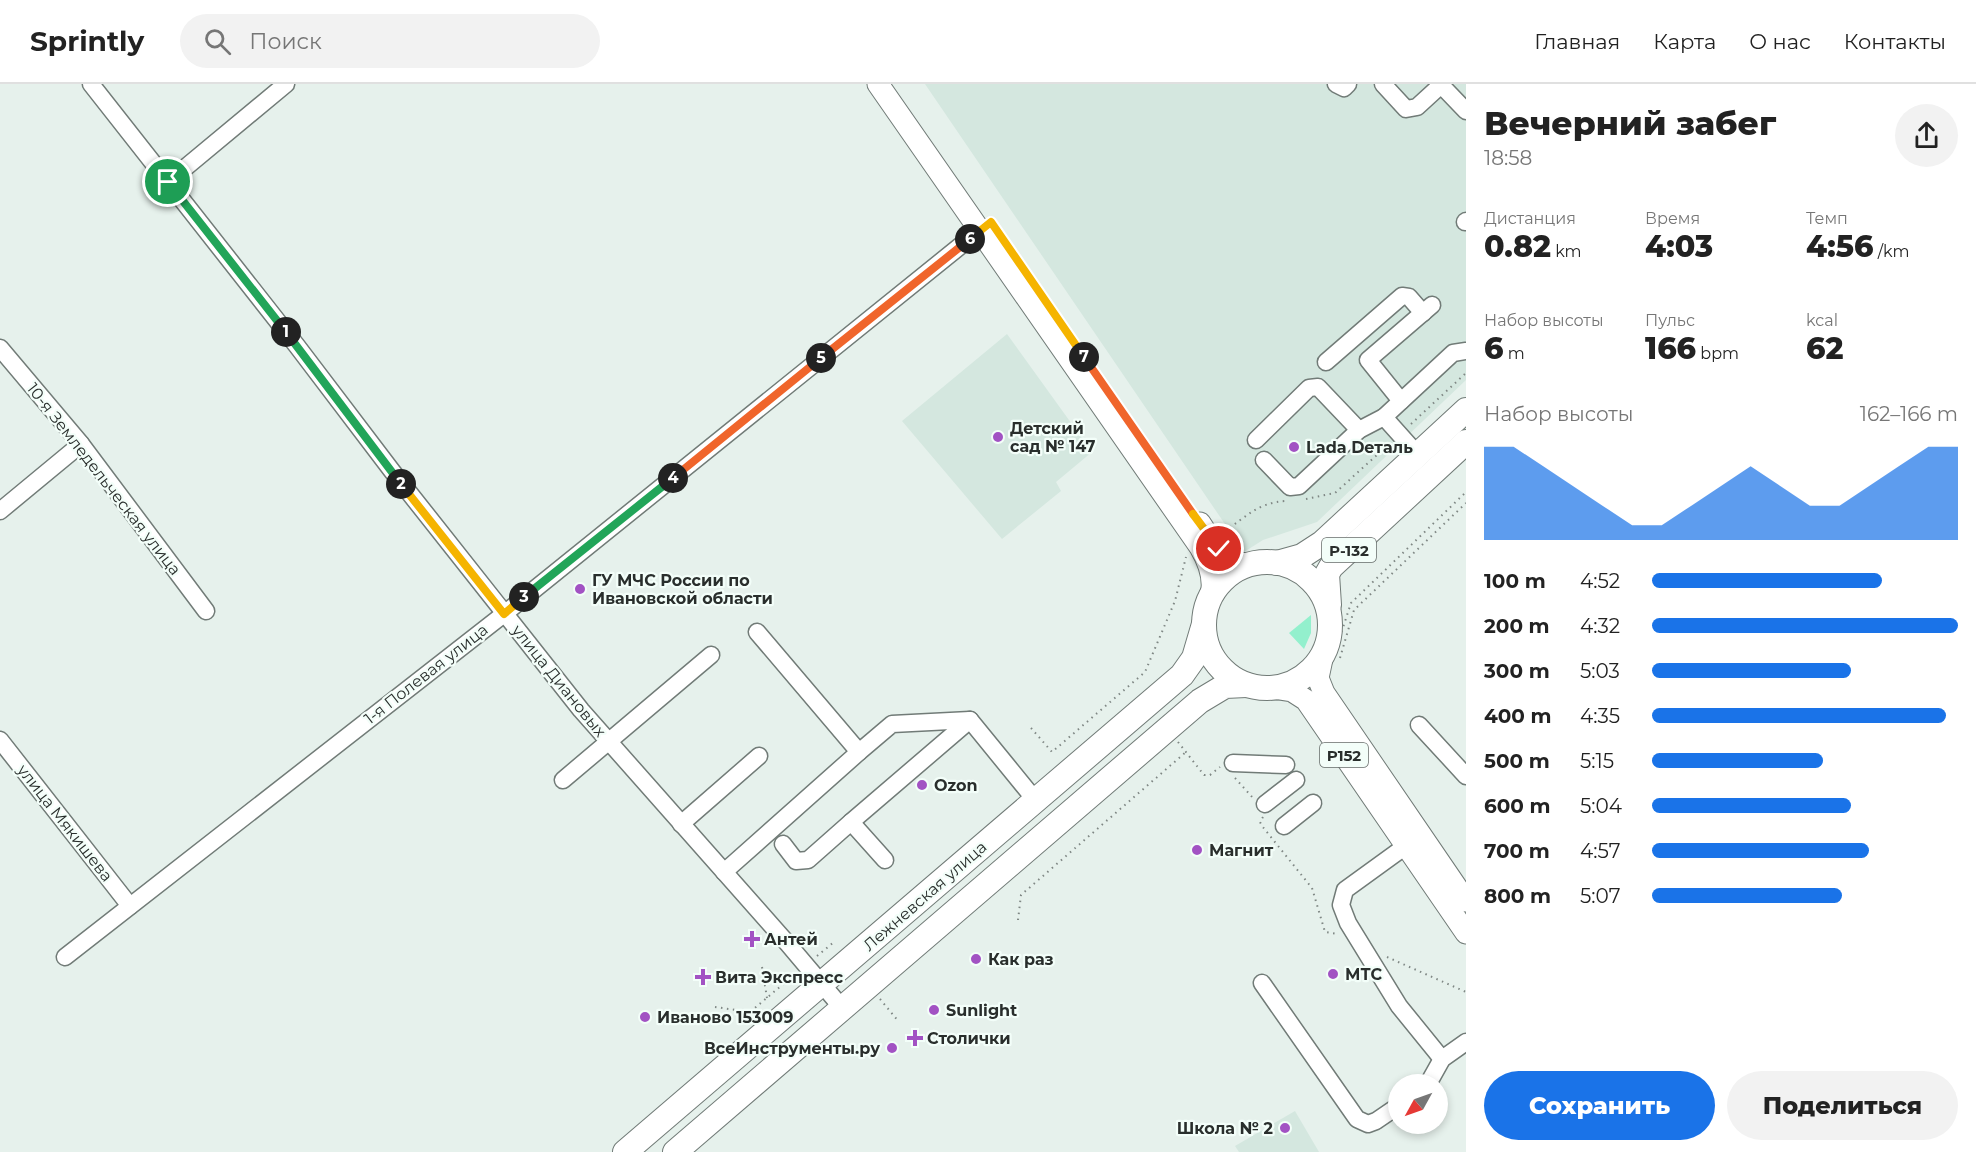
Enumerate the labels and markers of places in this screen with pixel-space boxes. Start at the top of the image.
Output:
pin [142,156,193,207]
pin: 6 [955,224,985,254]
pin: 1 [271,317,301,347]
pin: 7 [1069,342,1099,372]
pin: 5 [806,343,836,373]
place label: Детский сад № 147 [1010,419,1096,456]
marker: Детский сад № 147 [991,430,1005,444]
place label: Lada Dеталь [1306,438,1413,457]
marker: Lada Dеталь [1287,440,1301,454]
pin: 4 [658,463,688,493]
pin: 2 [386,469,416,499]
pin [1193,523,1244,574]
place label: ГУ МЧС России по Ивановской области [592,571,773,608]
pin: 3 [509,582,539,612]
marker: ГУ МЧС России по Ивановской области [573,582,587,596]
place label: Ozon [934,776,978,795]
marker: Ozon [915,778,929,792]
place label: Магнит [1209,841,1274,860]
marker: Магнит [1190,843,1204,857]
place label: Антей [764,930,818,949]
marker: Антей [745,932,759,946]
place label: Как раз [988,950,1054,969]
marker: Как раз [969,952,983,966]
place label: МТС [1345,965,1382,984]
marker: МТС [1326,967,1340,981]
place label: Вита Экспресс [715,968,844,987]
marker: Вита Экспресс [696,970,710,984]
place label: Sunlight [946,1001,1017,1020]
marker: Sunlight [927,1003,941,1017]
place label: Иваново 153009 [657,1008,793,1027]
marker: Иваново 153009 [638,1010,652,1024]
place label: Столички [927,1029,1011,1048]
marker: Столички [908,1031,922,1045]
place label: ВсеИнструменты.ру [704,1039,880,1058]
marker: ВсеИнструменты.ру [885,1041,899,1055]
place label: Школа № 2 [1177,1119,1273,1138]
marker: Школа № 2 [1278,1121,1292,1135]

